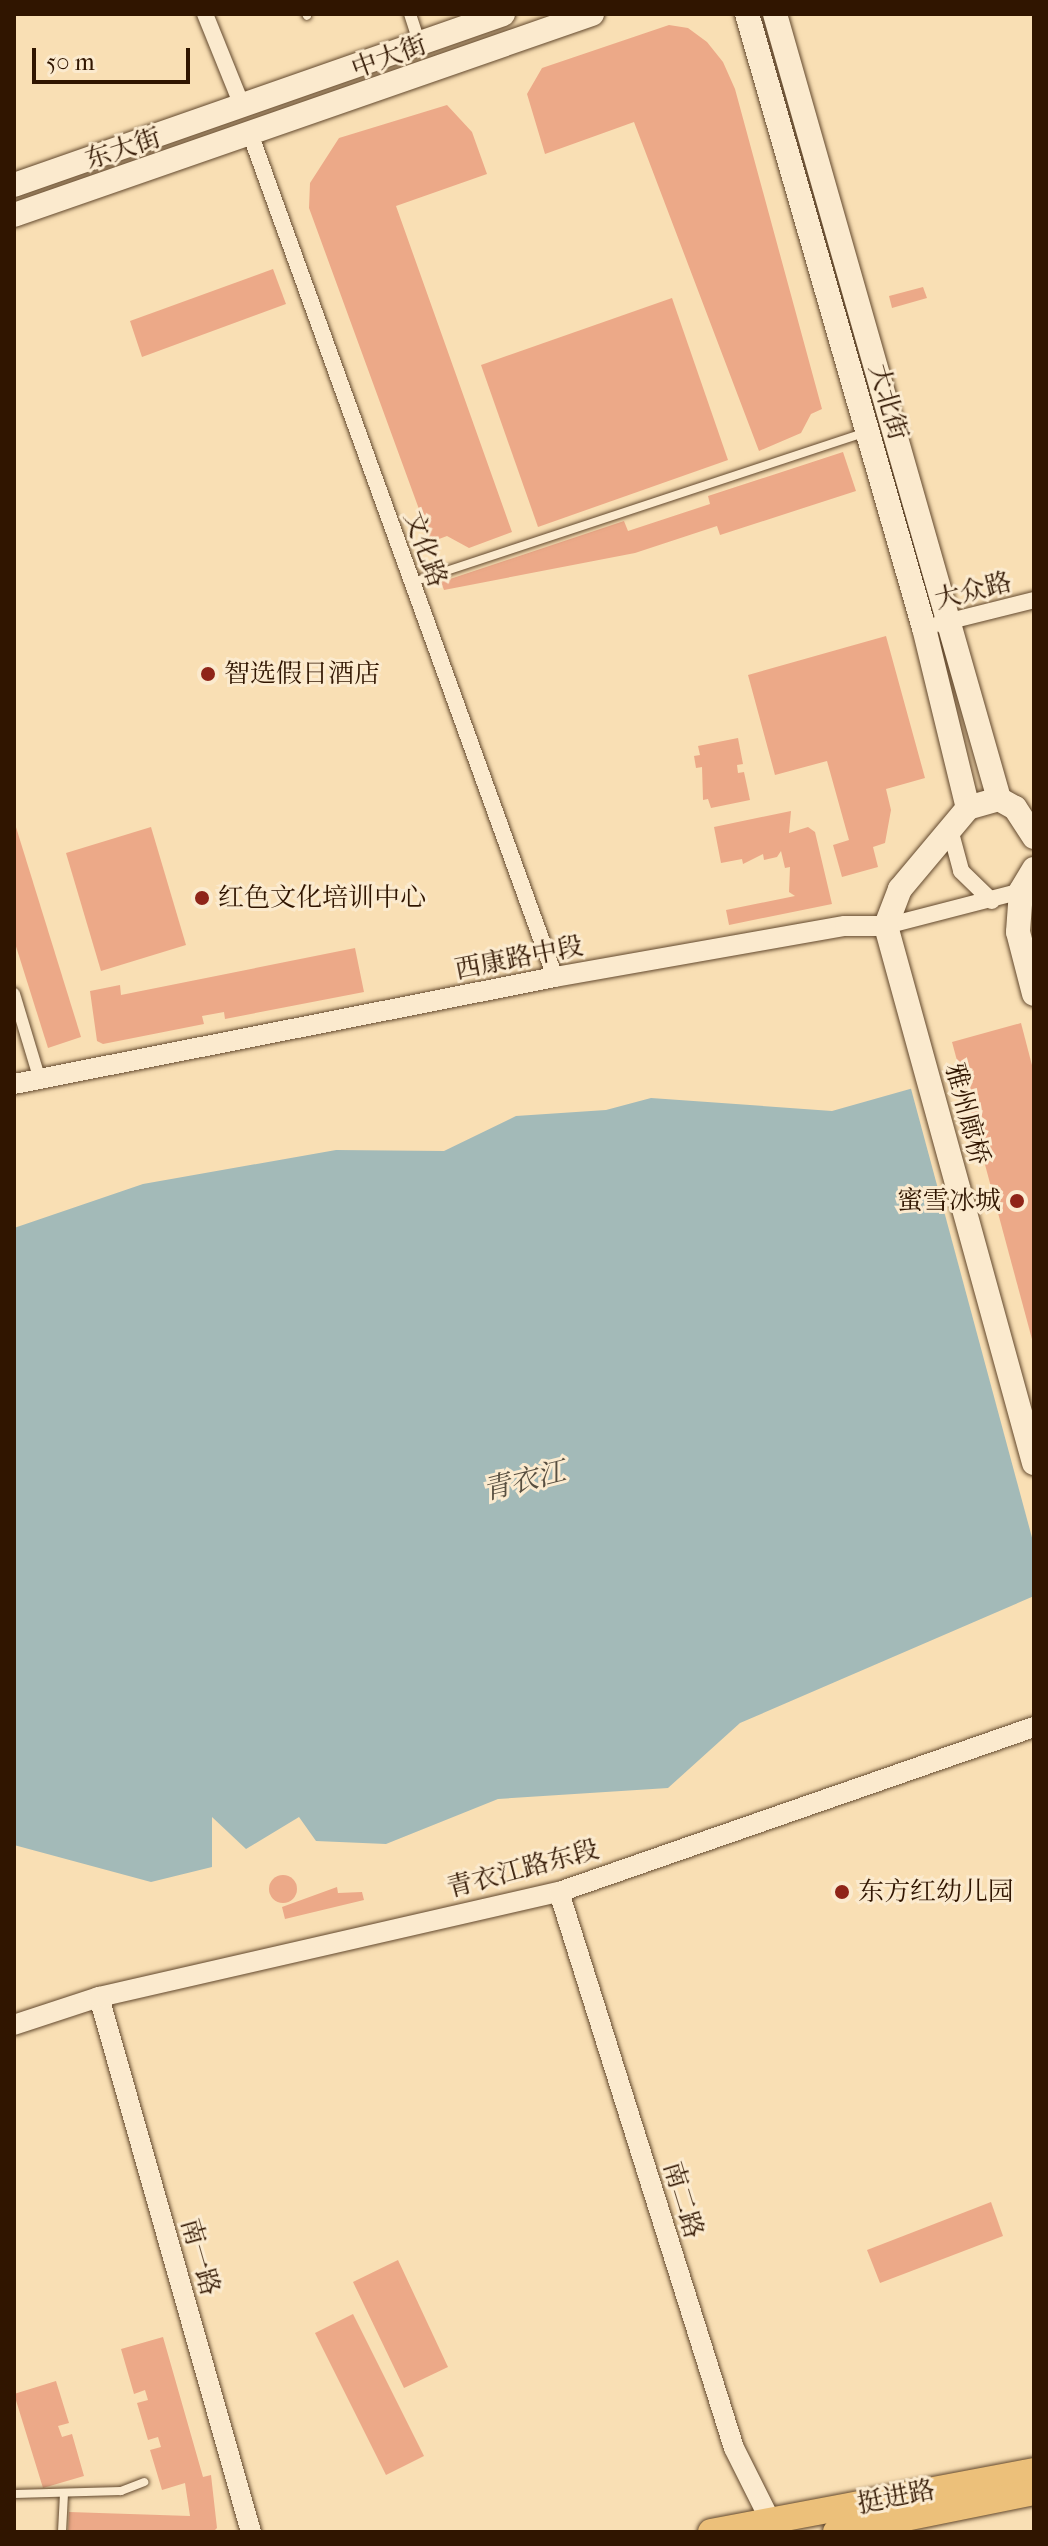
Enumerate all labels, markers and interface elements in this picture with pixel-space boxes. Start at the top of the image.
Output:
street label: 中大街 [347,29,431,85]
scale bar [36,32,194,82]
text: 50 m [46,48,95,76]
street label: 东大街 [81,122,165,176]
street label: 大北街 [862,360,914,444]
street label: 文化路 [397,507,453,591]
street label: 大众路 [931,566,1015,616]
place label: 智选假日酒店 [224,658,380,690]
marker: 智选假日酒店 [199,665,217,683]
place label: 红色文化培训中心 [218,882,426,914]
marker: 红色文化培训中心 [193,889,211,907]
street label: 西康路中段 [452,930,586,986]
street label: 雅州廊桥 [938,1060,996,1168]
place label: 蜜雪冰城 [897,1185,1001,1217]
marker: 蜜雪冰城 [1008,1192,1026,1210]
water label: 青衣江 [479,1455,569,1507]
street label: 青衣江路东段 [444,1834,602,1904]
place label: 东方红幼儿园 [858,1876,1014,1908]
marker: 东方红幼儿园 [833,1883,851,1901]
street label: 南二路 [657,2158,709,2242]
street label: 南一路 [174,2215,226,2299]
street label: 挺进路 [855,2474,937,2520]

